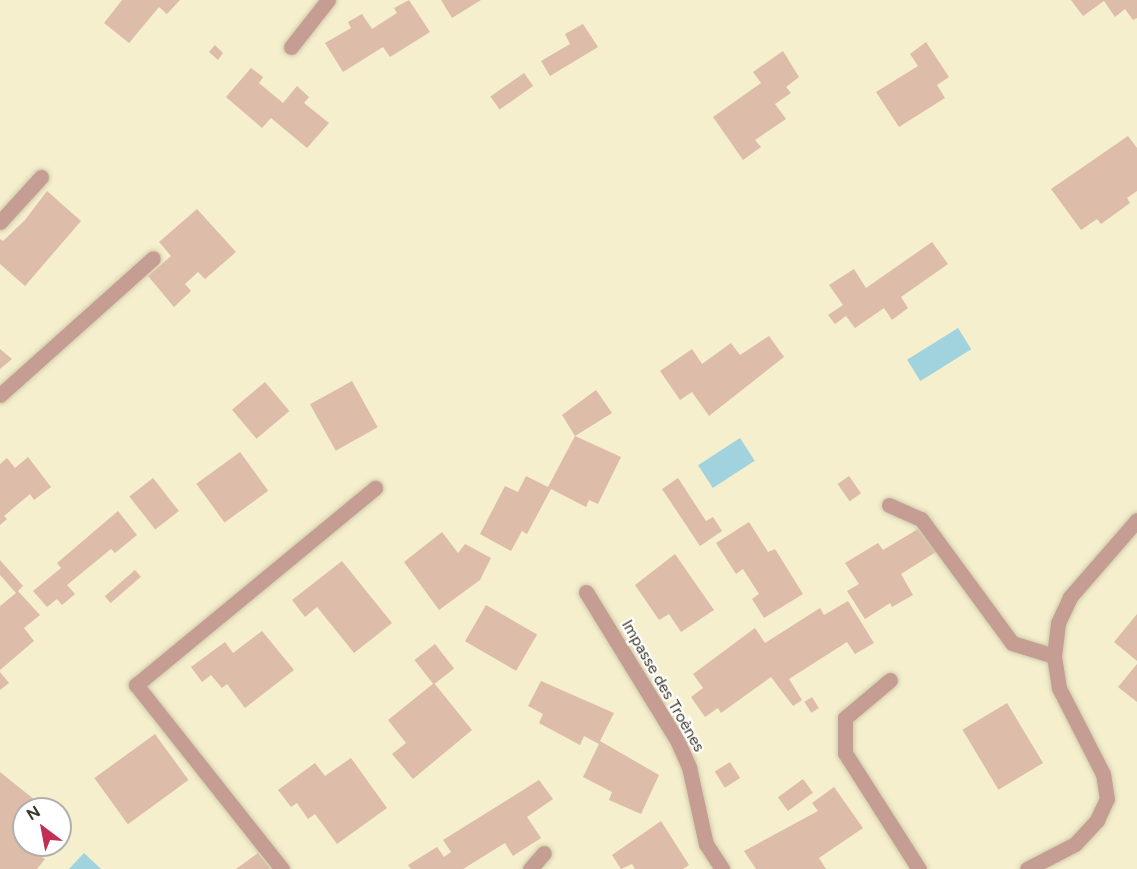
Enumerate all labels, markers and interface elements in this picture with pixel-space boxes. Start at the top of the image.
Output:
street label: Impasse des Troènes [617,617,709,755]
north arrow [12,797,72,857]
text: N [23,802,44,824]

